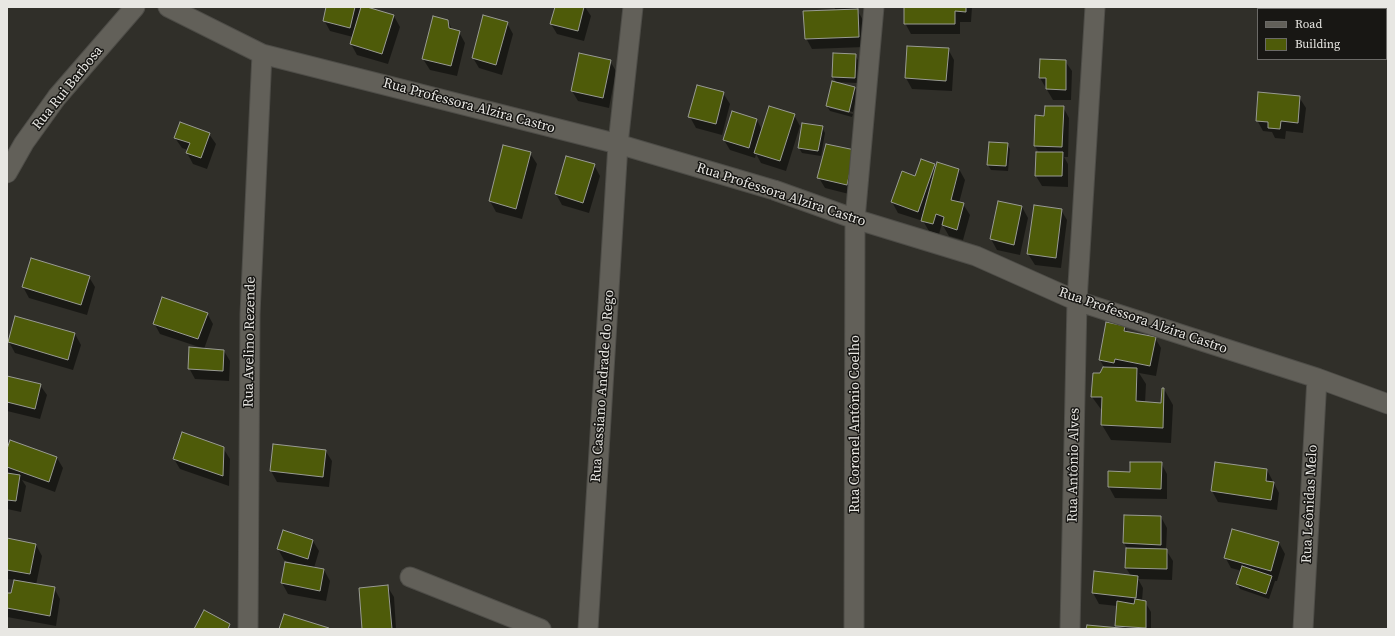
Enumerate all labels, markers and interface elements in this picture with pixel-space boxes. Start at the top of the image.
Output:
legend [1257,8,1387,60]
text: Road [1295,16,1322,32]
text: Building [1295,36,1340,52]
street label: Rua Rui Barbosa [29,43,107,133]
street label: Rua Professora Alzira Castro [381,75,557,137]
street label: Rua Professora Alzira Castro [694,160,868,230]
street label: Rua Avelino Rezende [240,276,260,408]
street label: Rua Professora Alzira Castro [1056,284,1230,358]
street label: Rua Cassiano Andrade do Rego [588,289,618,483]
street label: Rua Coronel Antônio Coelho [847,335,863,513]
street label: Rua Antônio Alves [1065,408,1083,522]
street label: Rua Leônidas Melo [1299,444,1321,564]

